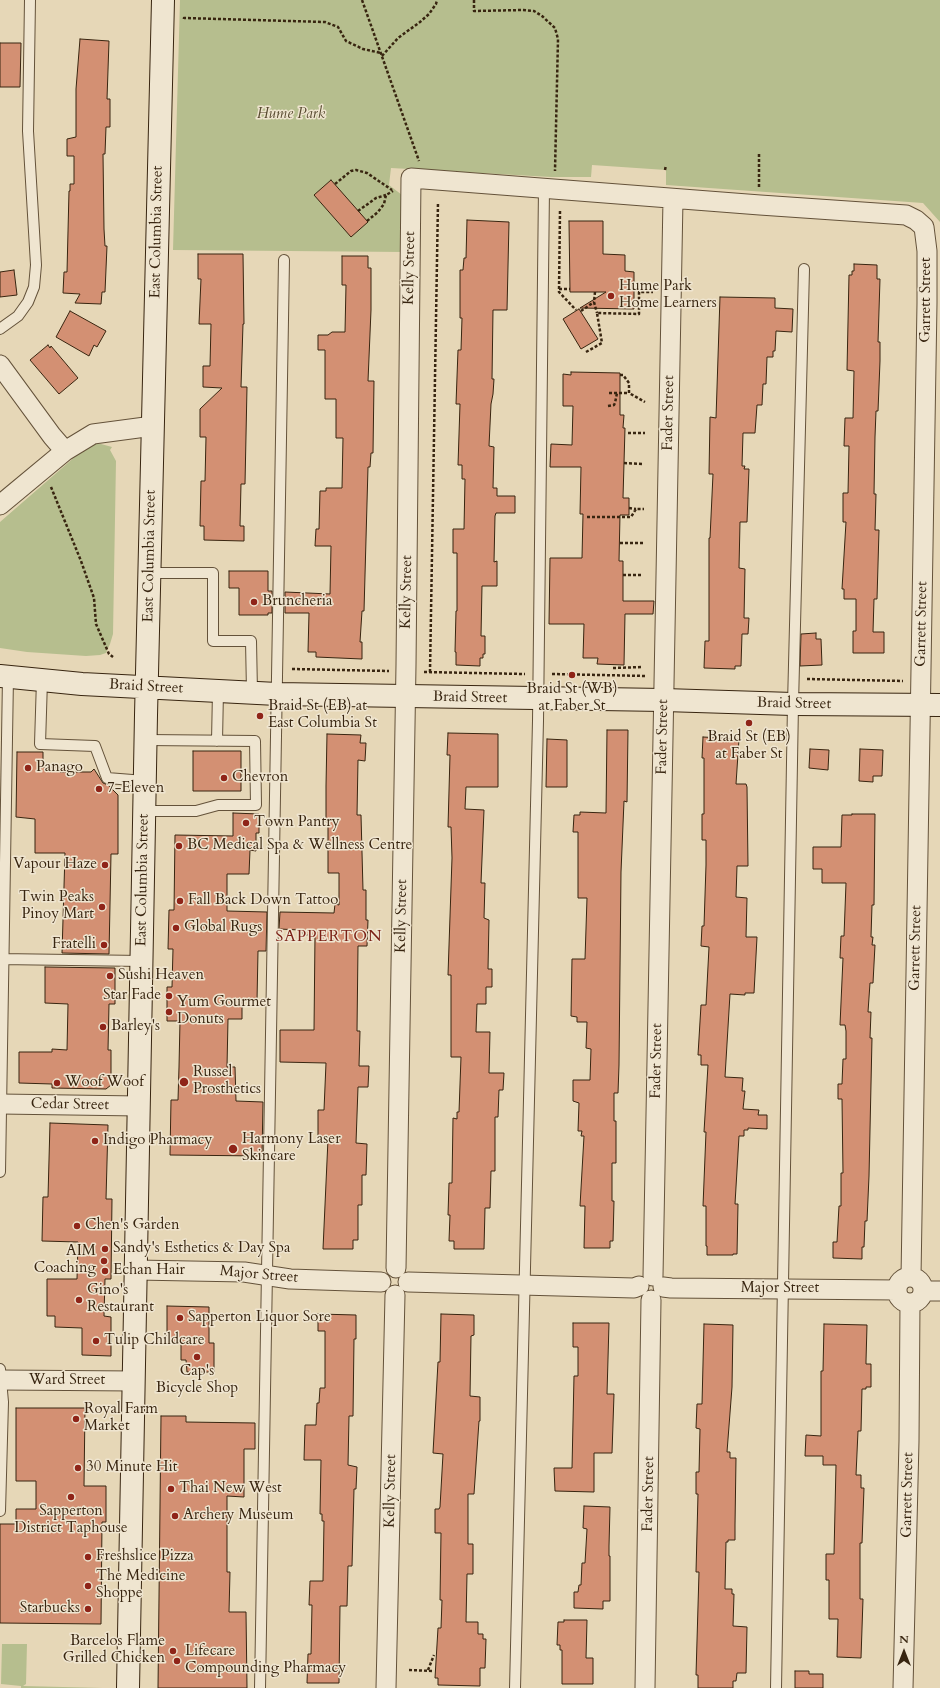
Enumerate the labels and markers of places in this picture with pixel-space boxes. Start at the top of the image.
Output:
place label: Hume Park Home Learners [619,278,717,313]
marker: Hume Park Home Learners [606,291,616,301]
place label: Bruncheria [262,593,332,611]
marker: Bruncheria [249,597,259,607]
marker: Braid St (WB) at Faber St [567,670,577,680]
place label: Braid St (WB) at Faber St [527,681,617,716]
place label: Braid St (EB) at East Columbia St [268,698,377,733]
marker: Braid St (EB) at East Columbia St [255,711,265,721]
marker: Braid St (EB) at Faber St [744,718,754,728]
place label: Braid St (EB) at Faber St [707,729,791,764]
place label: Panago [36,759,83,777]
marker: Panago [23,763,33,773]
place label: Chevron [232,769,288,787]
marker: Chevron [219,773,229,783]
place label: 7-Eleven [107,780,164,798]
marker: 7-Eleven [94,784,104,794]
place label: Town Pantry [254,814,340,832]
marker: Town Pantry [241,818,251,828]
place label: BC Medical Spa & Wellness Centre [187,837,412,855]
marker: BC Medical Spa & Wellness Centre [174,841,184,851]
place label: Vapour Haze [13,856,97,874]
marker: Vapour Haze [100,860,110,870]
place label: Twin Peaks Pinoy Mart [19,889,94,924]
place label: Fall Back Down Tattoo [188,892,338,910]
marker: Fall Back Down Tattoo [175,896,185,906]
marker: Twin Peaks Pinoy Mart [97,902,107,912]
place label: Global Rugs [184,919,262,937]
marker: Global Rugs [171,923,181,933]
place label: Fratelli [52,936,96,954]
marker: Fratelli [99,940,109,950]
place label: Sushi Heaven [118,967,204,985]
marker: Sushi Heaven [105,971,115,981]
place label: Star Fade [103,987,161,1005]
marker: Star Fade [164,991,174,1001]
place label: Yum Gourmet Donuts [177,994,271,1029]
marker: Yum Gourmet Donuts [164,1007,174,1017]
place label: Barley's [111,1018,160,1036]
marker: Barley's [98,1022,108,1032]
place label: Russel Prosthetics [193,1064,261,1099]
place label: Woof Woof [65,1074,144,1092]
marker: Russel Prosthetics [178,1076,190,1088]
marker: Woof Woof [52,1078,62,1088]
place label: Harmony Laser Skincare [242,1131,341,1166]
place label: Indigo Pharmacy [103,1132,212,1150]
marker: Indigo Pharmacy [90,1136,100,1146]
marker: Harmony Laser Skincare [227,1143,239,1155]
place label: Chen's Garden [85,1217,180,1235]
marker: Chen's Garden [72,1221,82,1231]
place label: Sandy's Esthetics & Day Spa [113,1240,291,1258]
place label: AIM Coaching [34,1243,96,1278]
marker: Sandy's Esthetics & Day Spa [100,1244,110,1254]
marker: AIM Coaching [99,1256,109,1266]
place label: Echan Hair [113,1262,185,1280]
marker: Echan Hair [100,1266,110,1276]
place label: Gino's Restaurant [87,1282,154,1317]
marker: Gino's Restaurant [74,1295,84,1305]
place label: Sapperton Liquor Sore [188,1309,331,1327]
marker: Sapperton Liquor Sore [175,1313,185,1323]
place label: Tulip Childcare [104,1332,205,1350]
marker: Tulip Childcare [91,1336,101,1346]
marker: Cap's Bicycle Shop [192,1352,202,1362]
place label: Cap's Bicycle Shop [156,1363,238,1398]
place label: Royal Farm Market [84,1401,158,1436]
marker: Royal Farm Market [71,1414,81,1424]
place label: 30 Minute Hit [86,1459,178,1477]
marker: 30 Minute Hit [73,1463,83,1473]
place label: Thai New West [179,1480,282,1498]
marker: Thai New West [166,1484,176,1494]
marker: Sapperton District Taphouse [66,1492,76,1502]
place label: Sapperton District Taphouse [14,1503,128,1538]
place label: Archery Museum [183,1507,294,1525]
marker: Archery Museum [170,1511,180,1521]
place label: Freshslice Pizza [96,1548,194,1566]
marker: Freshslice Pizza [83,1552,93,1562]
place label: The Medicine Shoppe [96,1568,186,1603]
marker: The Medicine Shoppe [83,1581,93,1591]
place label: Starbucks [20,1600,80,1618]
marker: Starbucks [83,1604,93,1614]
place label: Barcelos Flame Grilled Chicken [63,1633,165,1668]
place label: Lifecare Compounding Pharmacy [185,1643,346,1678]
marker: Barcelos Flame Grilled Chicken [168,1646,178,1656]
marker: Lifecare Compounding Pharmacy [172,1656,182,1666]

